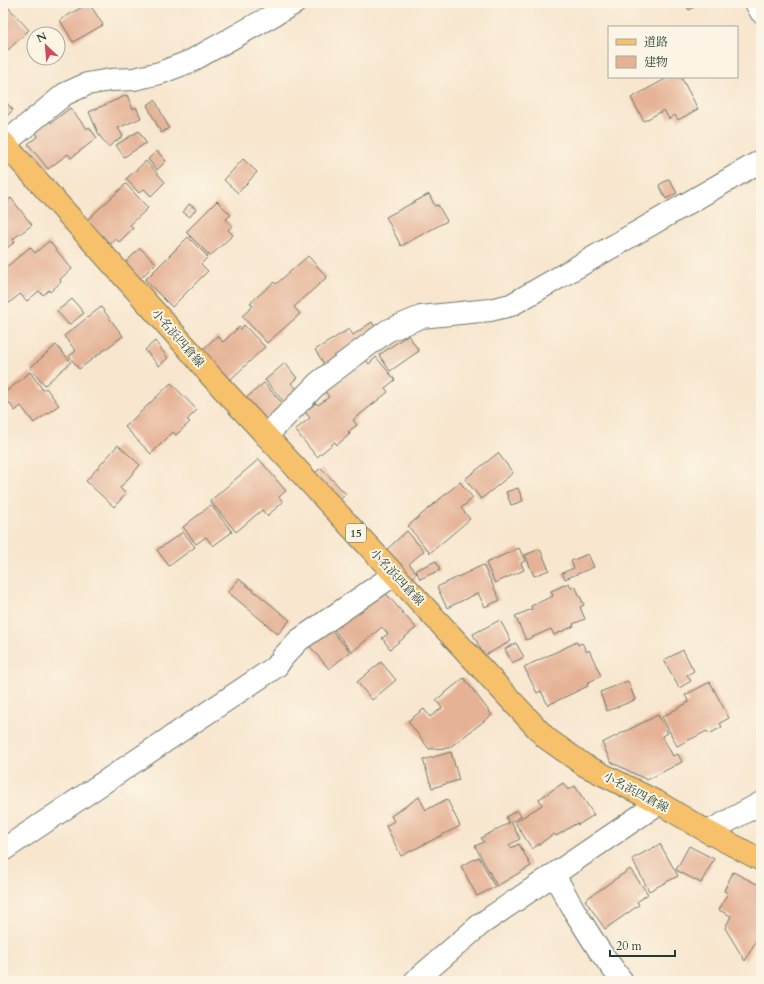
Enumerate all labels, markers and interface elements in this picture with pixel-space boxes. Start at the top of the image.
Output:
north arrow [26,26,66,66]
legend [608,26,738,78]
text: N [34,28,50,46]
text: 道路 [644,34,668,50]
text: 建物 [644,54,668,70]
street label: 小名浜四倉線 [148,306,208,370]
road number: 15 [346,524,366,542]
street label: 小名浜四倉線 [367,545,427,609]
street label: 小名浜四倉線 [600,768,672,816]
scale bar [610,932,675,958]
text: 20 m [616,938,643,954]

